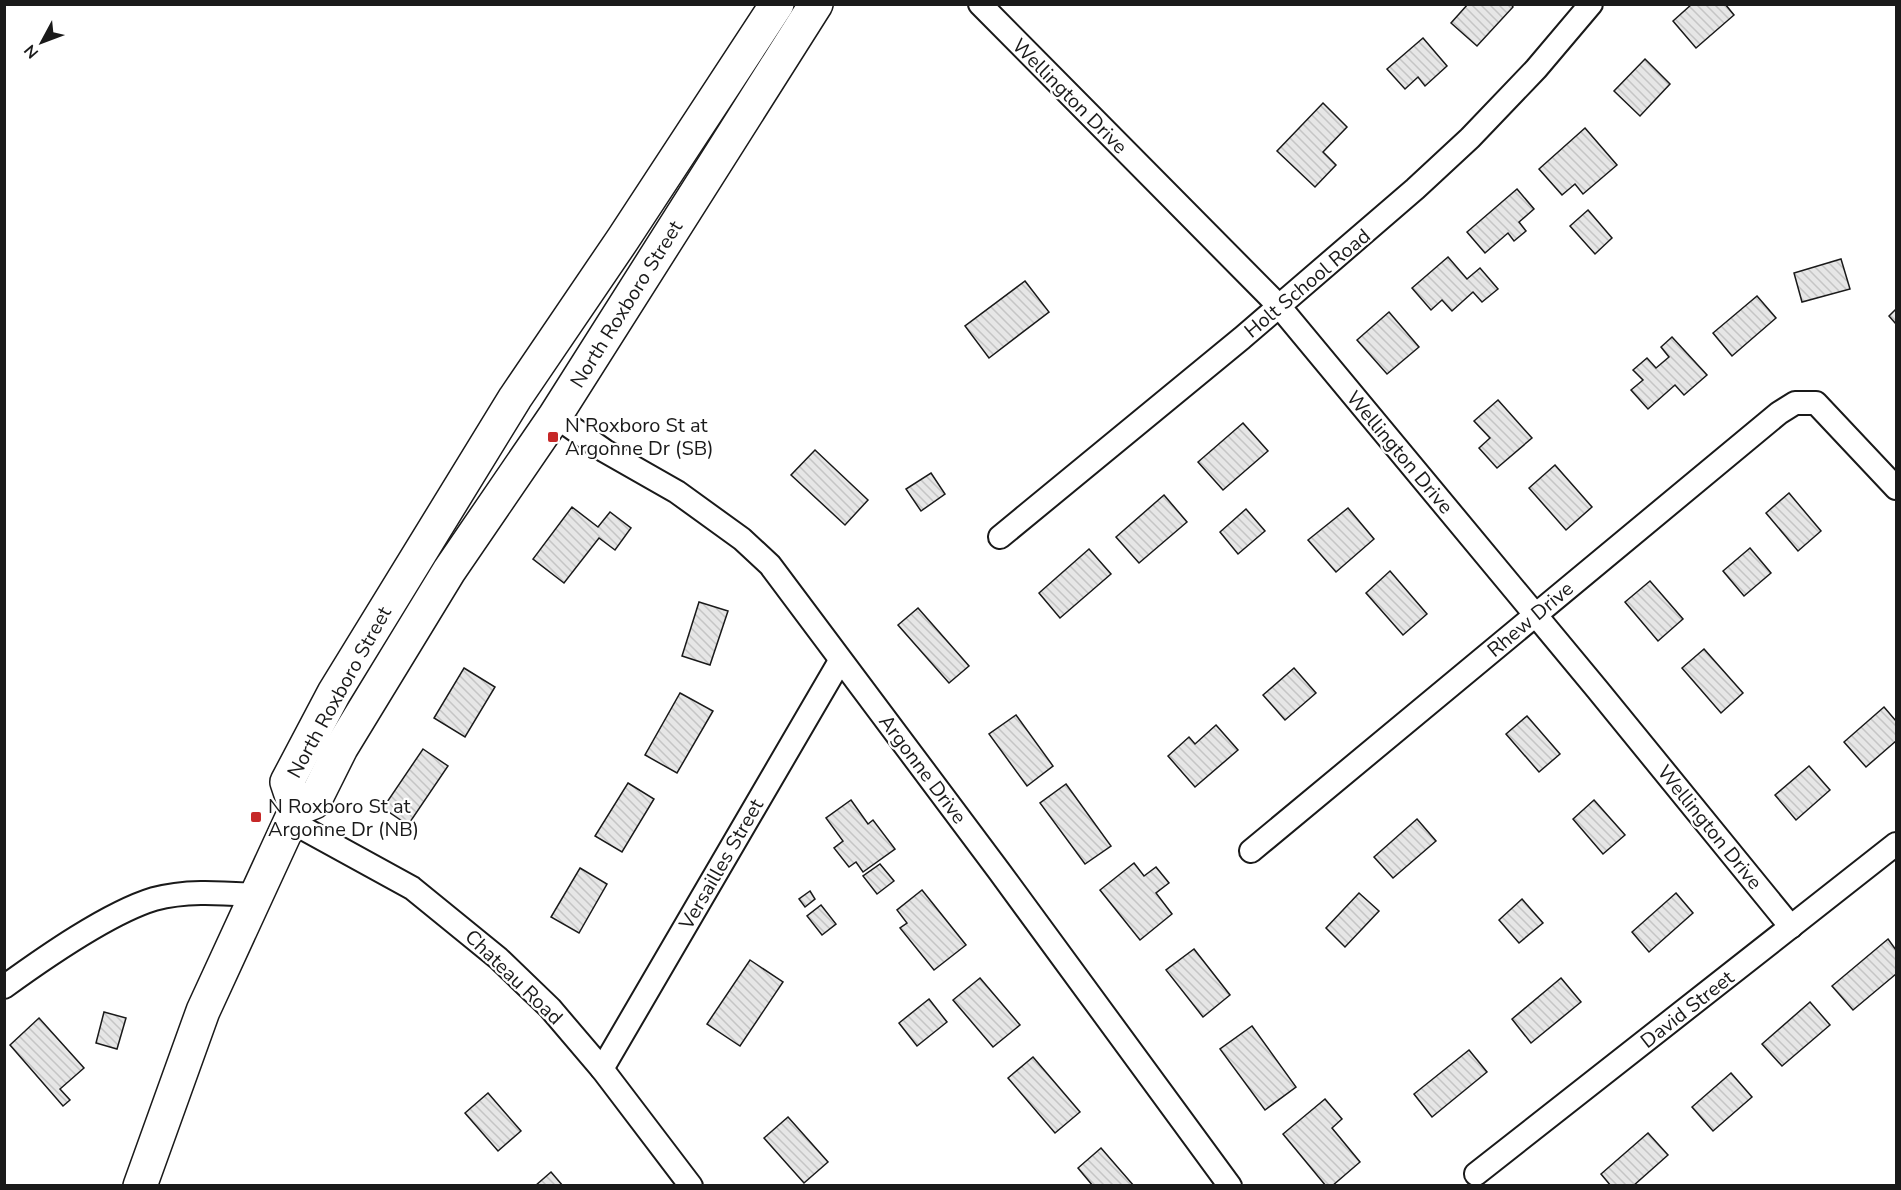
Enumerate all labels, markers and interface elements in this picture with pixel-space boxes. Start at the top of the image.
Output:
north arrow [12,12,72,72]
street label: Wellington Drive [1006,33,1133,160]
text: N [19,39,44,63]
street label: North Roxboro Street [564,215,689,393]
street label: Holt School Road [1239,223,1376,344]
street label: Wellington Drive [1340,385,1459,520]
place label: N Roxboro St at Argonne Dr (SB) [565,412,714,462]
marker: N Roxboro St at Argonne Dr (SB) [546,430,560,444]
street label: Rhew Drive [1482,575,1579,663]
street label: North Roxboro Street [281,601,398,783]
street label: Argonne Drive [873,709,973,829]
street label: Wellington Drive [1651,759,1768,895]
place label: N Roxboro St at Argonne Dr (NB) [268,793,419,843]
street label: Versailles Street [673,793,770,935]
marker: N Roxboro St at Argonne Dr (NB) [249,810,263,824]
street label: Chateau Road [459,924,569,1031]
street label: David Street [1635,964,1740,1054]

